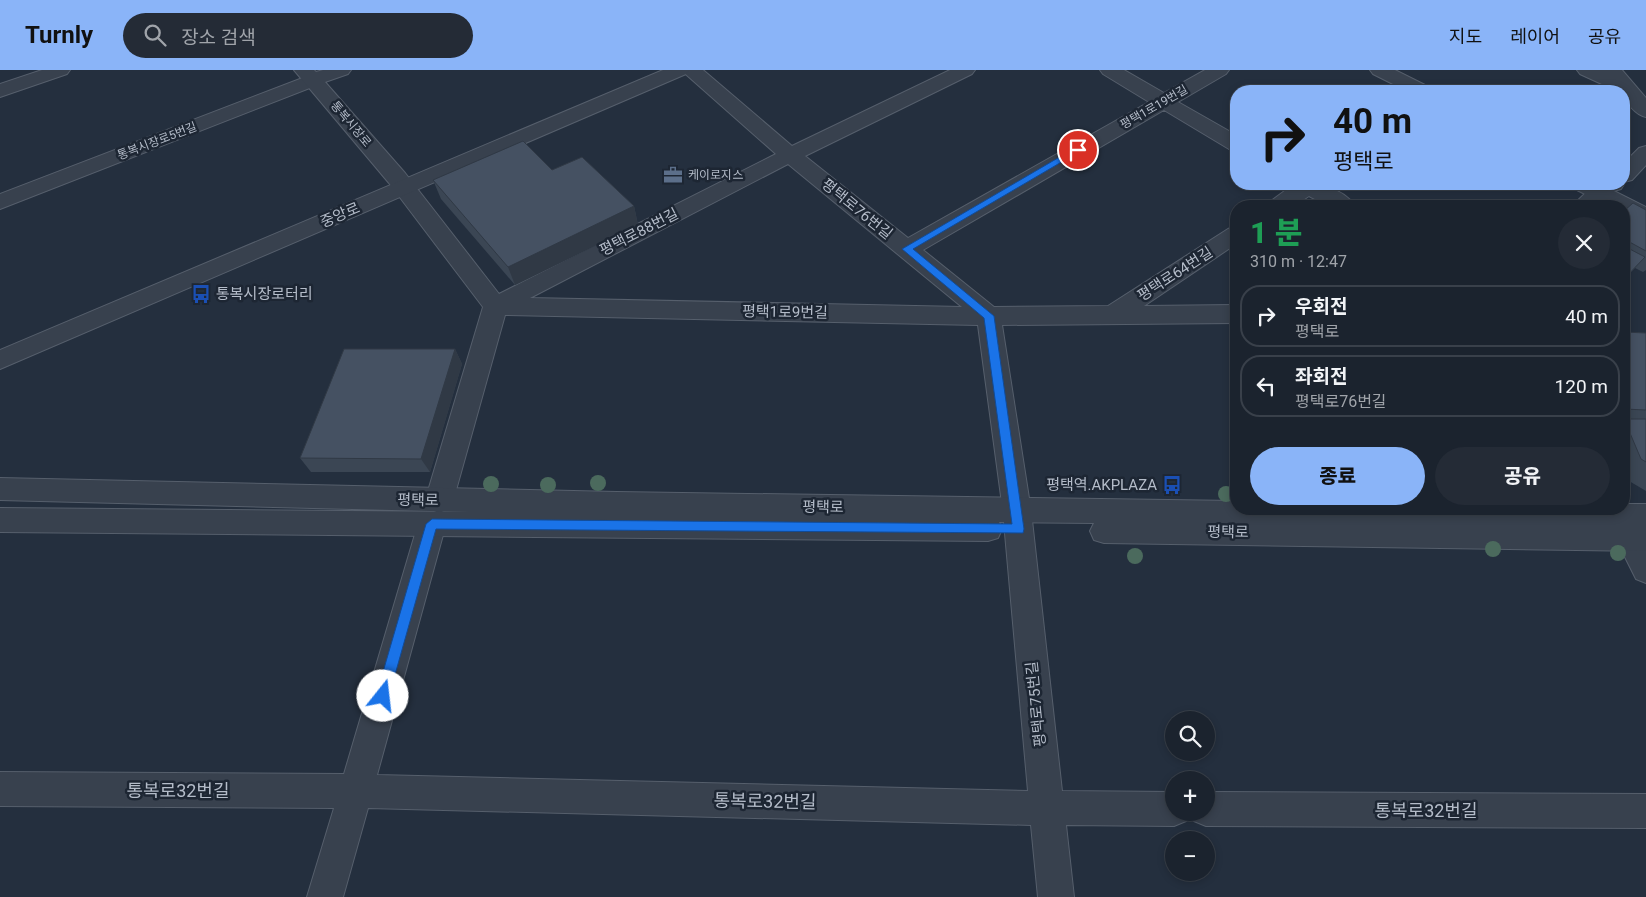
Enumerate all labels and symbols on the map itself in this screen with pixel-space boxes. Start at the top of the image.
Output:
street label: 평택1로19번길 [1118,82,1190,132]
street label: 통복시장로 [328,98,374,150]
street label: 통복시장로5번길 [115,119,199,163]
pin [1057,129,1099,171]
office icon: 케이로지스 [662,164,684,186]
place label: 케이로지스 [688,168,743,182]
street label: 평택로76번길 [818,175,896,243]
street label: 중앙로 [317,199,363,231]
street label: 평택로88번길 [597,204,681,260]
street label: 평택로64번길 [1134,243,1216,305]
bus stop icon: 통복시장로터리 [190,283,212,305]
place label: 통복시장로터리 [216,285,313,303]
street label: 평택1로9번길 [742,302,828,322]
bus stop icon: 평택역.AKPLAZA [1161,474,1183,496]
place label: 평택역.AKPLAZA [1046,476,1157,494]
street label: 평택로 [397,491,439,509]
street label: 평택로 [802,498,844,516]
street label: 평택로 [1207,523,1249,541]
street label: 평택로75번길 [1023,660,1049,748]
position arrow [356,669,408,721]
street label: 통복로32번길 [126,780,230,801]
street label: 통복로32번길 [713,790,817,812]
street label: 통복로32번길 [1374,800,1478,821]

